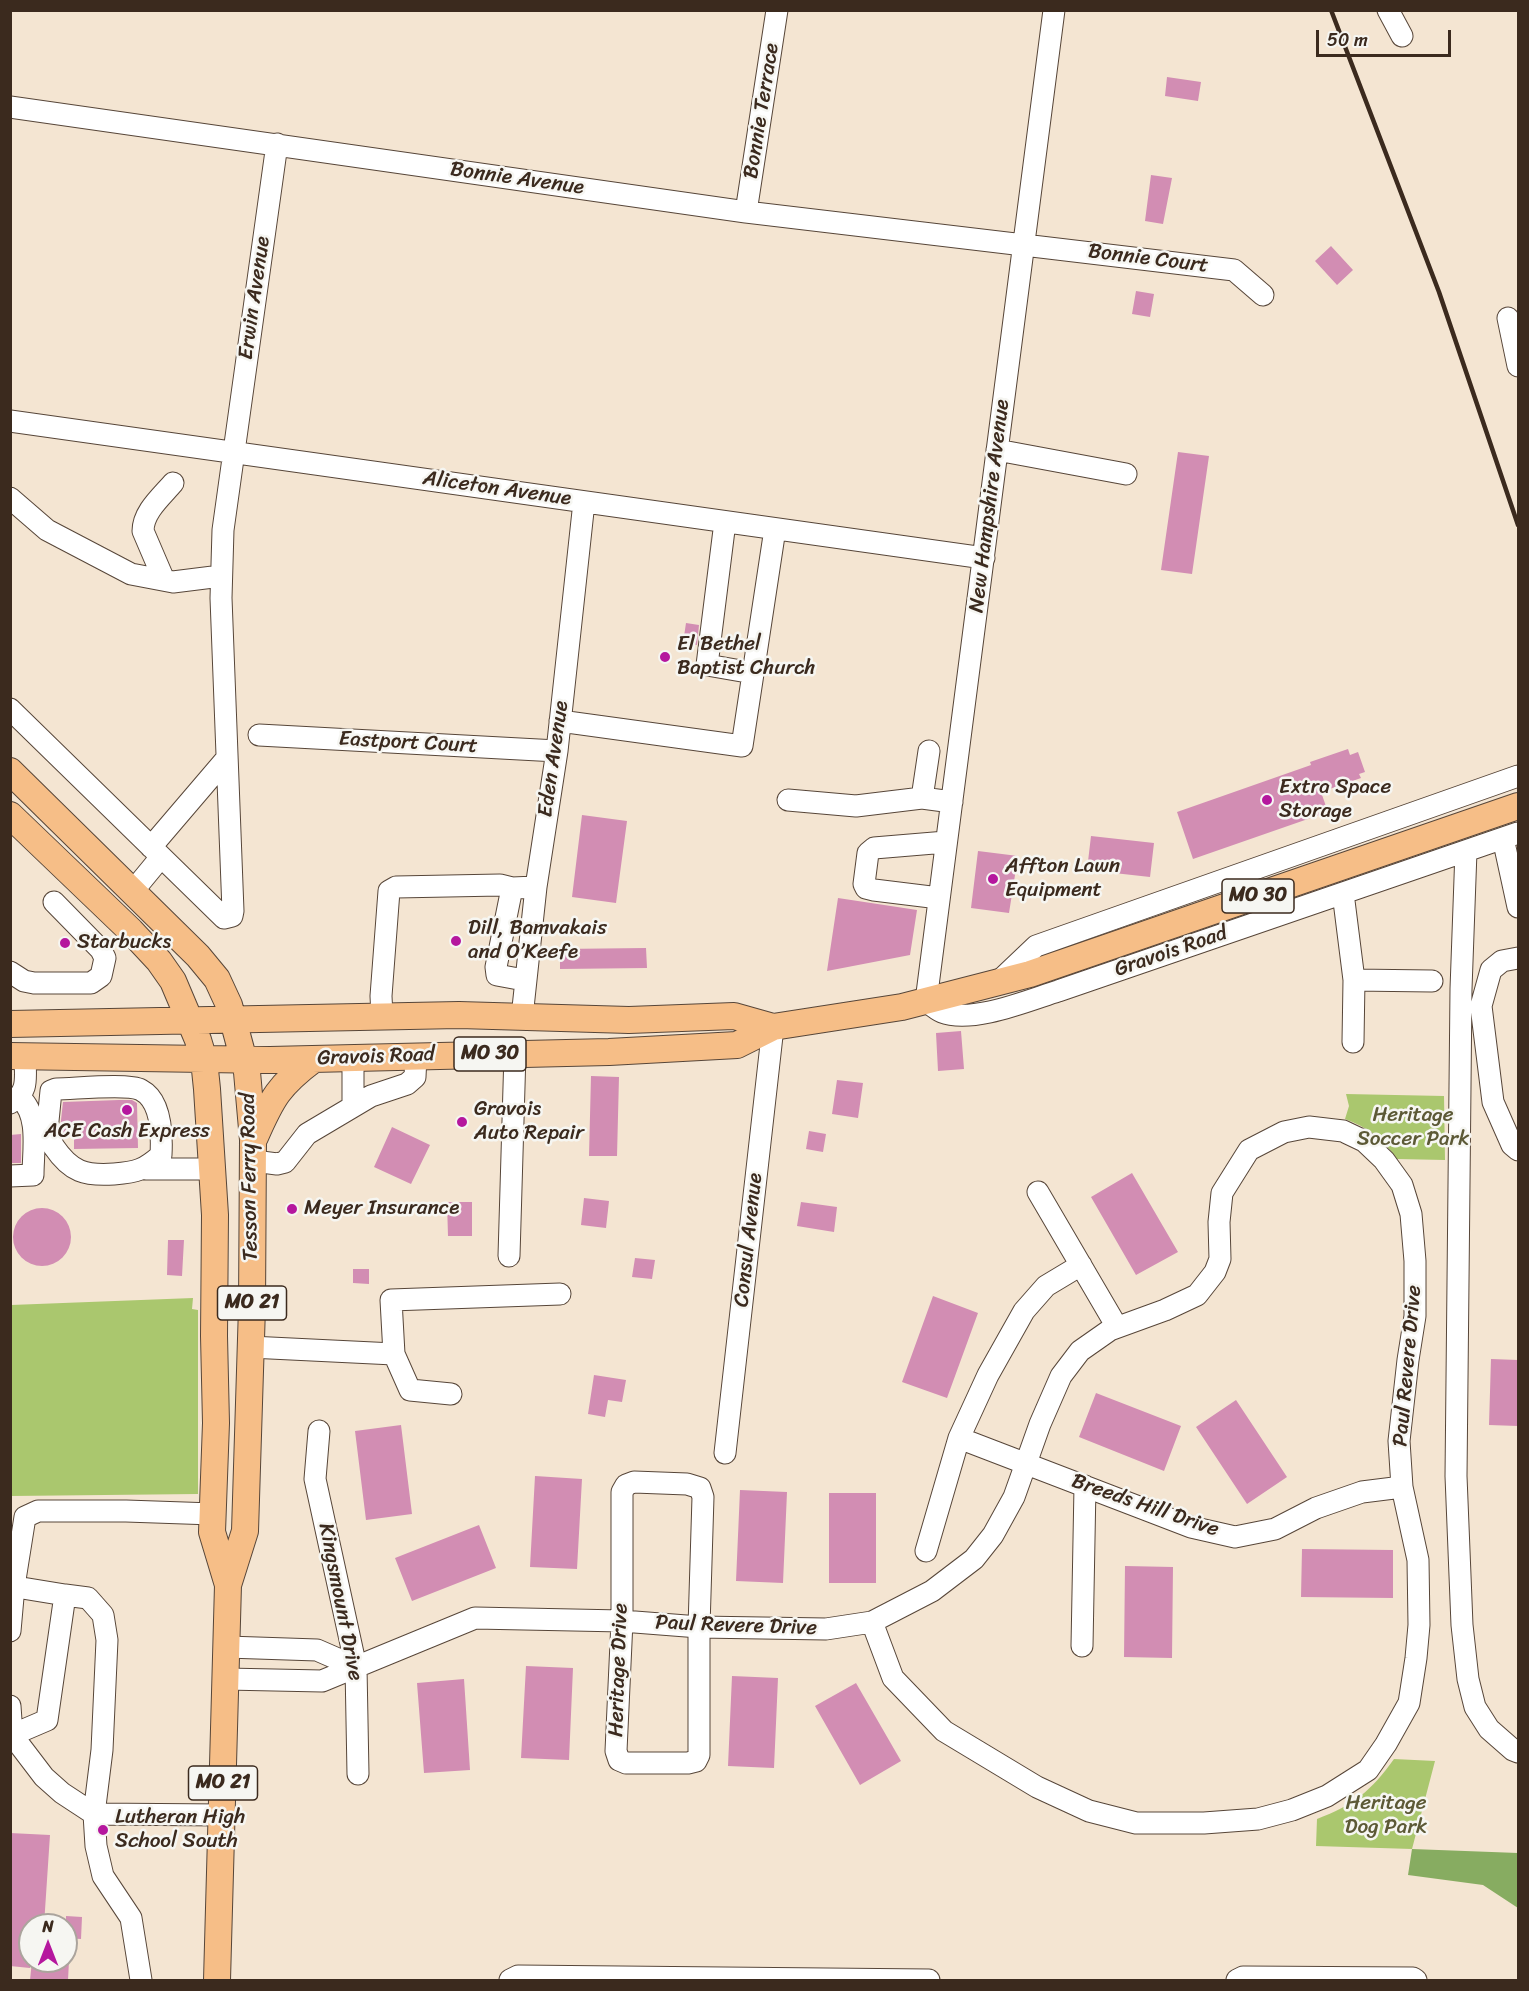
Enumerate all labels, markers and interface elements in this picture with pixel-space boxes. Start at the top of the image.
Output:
scale bar [1319,18,1454,56]
text: 50 m [1327,24,1368,56]
street label: Bonnie Terrace [739,41,785,181]
street label: Bonnie Avenue [448,157,586,201]
street label: Erwin Avenue [234,235,276,361]
street label: Bonnie Court [1087,239,1209,279]
street label: New Hampshire Avenue [964,398,1016,614]
street label: Aliceton Avenue [421,466,573,512]
place label: El Bethel Baptist Church [677,632,816,682]
marker: El Bethel Baptist Church [658,650,672,664]
street label: Eden Avenue [533,699,575,819]
street label: Eastport Court [338,727,478,759]
place label: Extra Space Storage [1279,775,1391,825]
marker: Extra Space Storage [1260,793,1274,807]
place label: Affton Lawn Equipment [1005,854,1120,904]
marker: Affton Lawn Equipment [986,872,1000,886]
road number: MO 30 [1222,879,1294,913]
place label: Dill, Bamvakais and O’Keefe [468,916,607,966]
street label: Gravois Road [1111,921,1231,983]
place label: Starbucks [77,930,171,956]
marker: Dill, Bamvakais and O’Keefe [449,934,463,948]
marker: Starbucks [58,936,72,950]
road number: MO 30 [454,1037,526,1071]
street label: Gravois Road [317,1042,435,1072]
street label: Tesson Ferry Road [236,1093,264,1261]
place label: Gravois Auto Repair [474,1097,584,1147]
marker: ACE Cash Express [120,1103,134,1117]
park label: Heritage Soccer Park [1357,1103,1469,1153]
marker: Gravois Auto Repair [455,1115,469,1129]
place label: ACE Cash Express [44,1119,210,1145]
street label: Consul Avenue [729,1172,769,1308]
place label: Meyer Insurance [304,1196,459,1222]
marker: Meyer Insurance [285,1202,299,1216]
street label: Paul Revere Drive [1388,1284,1428,1448]
road number: MO 21 [218,1286,286,1320]
street label: Breeds Hill Drive [1068,1469,1222,1543]
street label: Kingsmount Drive [312,1521,368,1683]
street label: Heritage Drive [604,1603,634,1737]
street label: Paul Revere Drive [655,1611,817,1641]
road number: MO 21 [188,1766,258,1800]
park label: Heritage Dog Park [1345,1791,1427,1841]
place label: Lutheran High School South [115,1805,245,1855]
marker: Lutheran High School South [96,1823,110,1837]
text: N [42,1912,54,1941]
north arrow [18,1913,78,1973]

